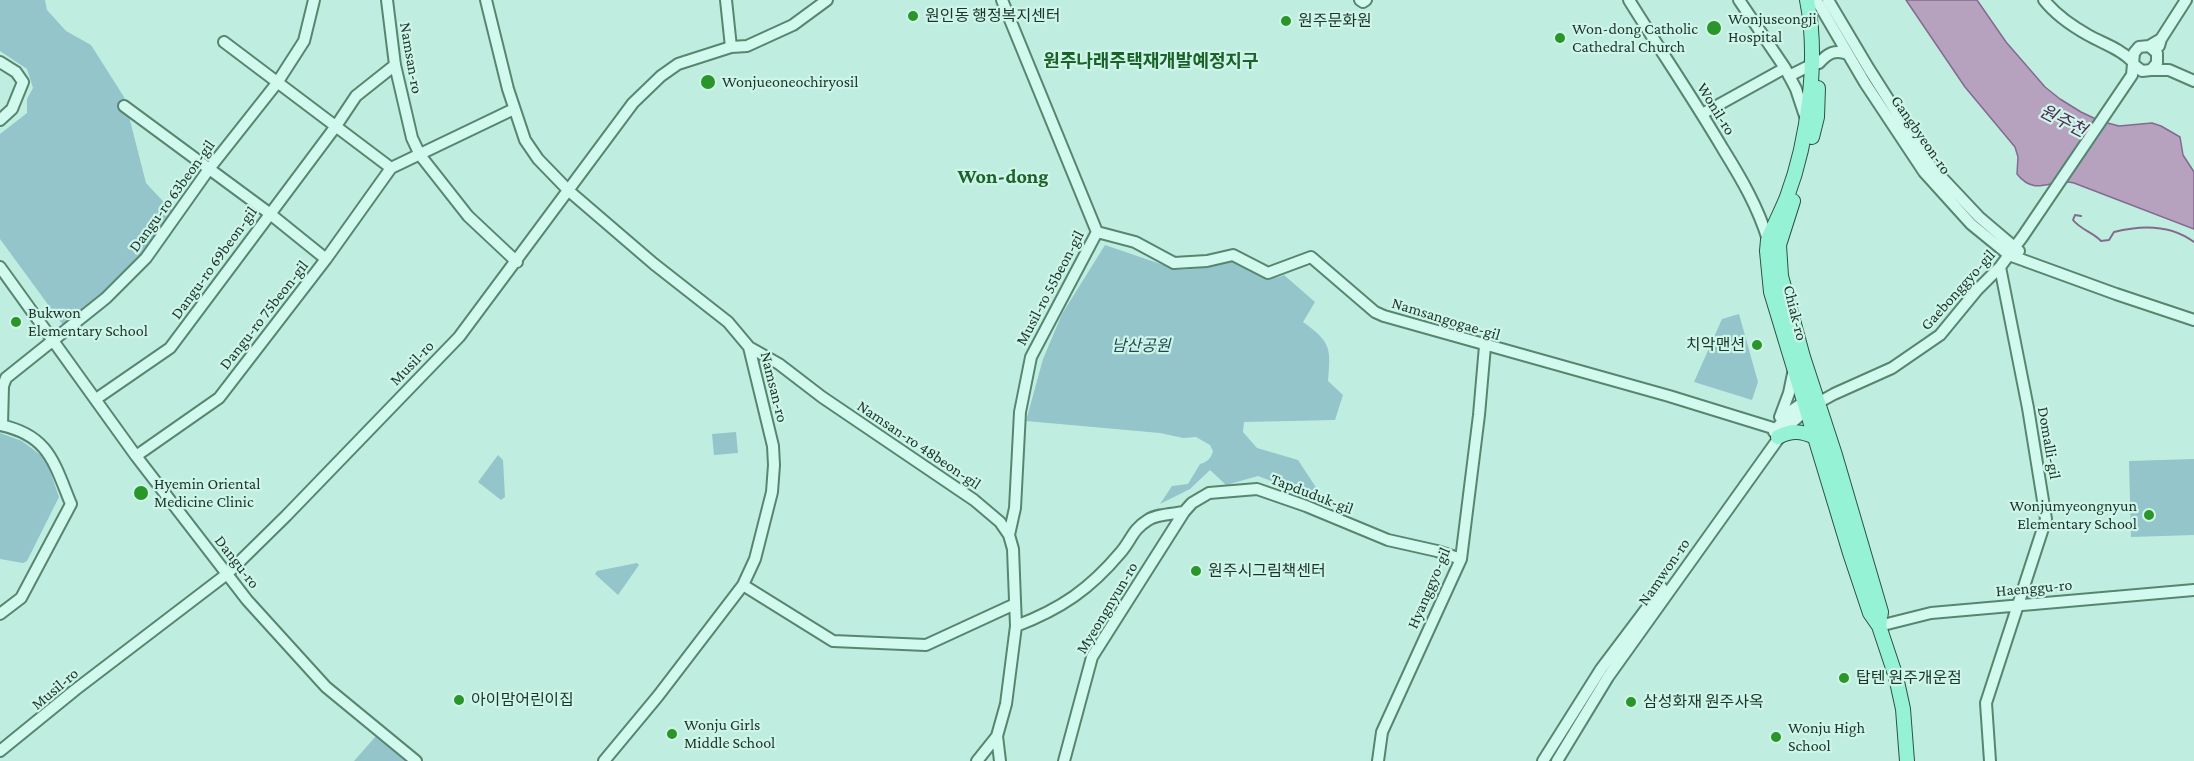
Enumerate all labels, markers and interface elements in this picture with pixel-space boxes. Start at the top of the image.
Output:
place label: 원인동 행정복지센터 [925,6,1060,26]
marker: 원인동 행정복지센터 [906,9,920,23]
place label: Wonjuseongji Hospital [1728,9,1817,47]
place label: 원주문화원 [1298,11,1372,31]
marker: 원주문화원 [1279,14,1293,28]
place label: Won-dong Catholic Cathedral Church [1572,19,1698,57]
marker: Wonjuseongji Hospital [1705,19,1723,37]
street label: Namsan-ro [395,21,427,95]
marker: Won-dong Catholic Cathedral Church [1553,31,1567,45]
district label: 원주나래주택재개발예정지구 [1043,50,1259,72]
place label: Wonjueoneochiryosil [722,72,858,92]
marker: Wonjueoneochiryosil [699,73,717,91]
street label: Wonil-ro [1692,79,1740,139]
street label: Gangbyeon-ro [1887,92,1955,178]
water label: 원주천 [2036,100,2090,142]
street label: Dangu-ro 63beon-gil [125,136,219,256]
district label: Won-dong [958,165,1048,189]
street label: Dangu-ro 69beon-gil [167,203,261,323]
street label: Musil-ro 55beon-gil [1012,227,1088,349]
street label: Gaebonggyo-gil [1917,246,1999,334]
street label: Dangu-ro 75beon-gil [215,256,313,374]
street label: Chiak-ro [1779,283,1811,343]
street label: Namsangogae-gil [1389,293,1503,345]
place label: Bukwon Elementary School [28,303,148,341]
marker: Bukwon Elementary School [9,315,23,329]
place label: 치악맨션 [1686,335,1745,355]
street label: Musil-ro [386,336,438,390]
park label: 남산공원 [1112,336,1170,356]
marker: 치악맨션 [1750,338,1764,352]
street label: Namsan-ro [756,350,792,424]
street label: Namsan-ro 48beon-gil [853,396,985,494]
street label: Domalli-gil [2033,405,2065,481]
street label: Tapduduk-gil [1268,469,1356,519]
place label: Hyemin Oriental Medicine Clinic [154,474,260,512]
marker: Hyemin Oriental Medicine Clinic [132,484,150,502]
place label: Wonjumyeongnyun Elementary School [2010,496,2137,534]
marker: Wonjumyeongnyun Elementary School [2142,508,2156,522]
street label: Dangu-ro [210,532,264,592]
street label: Namwon-ro [1634,535,1694,609]
street label: Hyanggyo-gil [1403,544,1455,632]
street label: Myeongnyun-ro [1072,558,1142,658]
place label: 원주시그림책센터 [1208,561,1326,581]
marker: 원주시그림책센터 [1189,564,1203,578]
street label: Haenggu-ro [1995,575,2073,601]
street label: Musil-ro [28,664,82,714]
place label: 탑텐 원주개운점 [1856,668,1962,688]
marker: 탑텐 원주개운점 [1837,671,1851,685]
place label: 아이맘어린이집 [471,690,574,710]
place label: 삼성화재 원주사옥 [1643,692,1764,712]
marker: 아이맘어린이집 [452,693,466,707]
marker: 삼성화재 원주사옥 [1624,695,1638,709]
place label: Wonju Girls Middle School [684,715,775,753]
place label: Wonju High School [1788,718,1865,756]
marker: Wonju Girls Middle School [665,727,679,741]
marker: Wonju High School [1769,730,1783,744]

